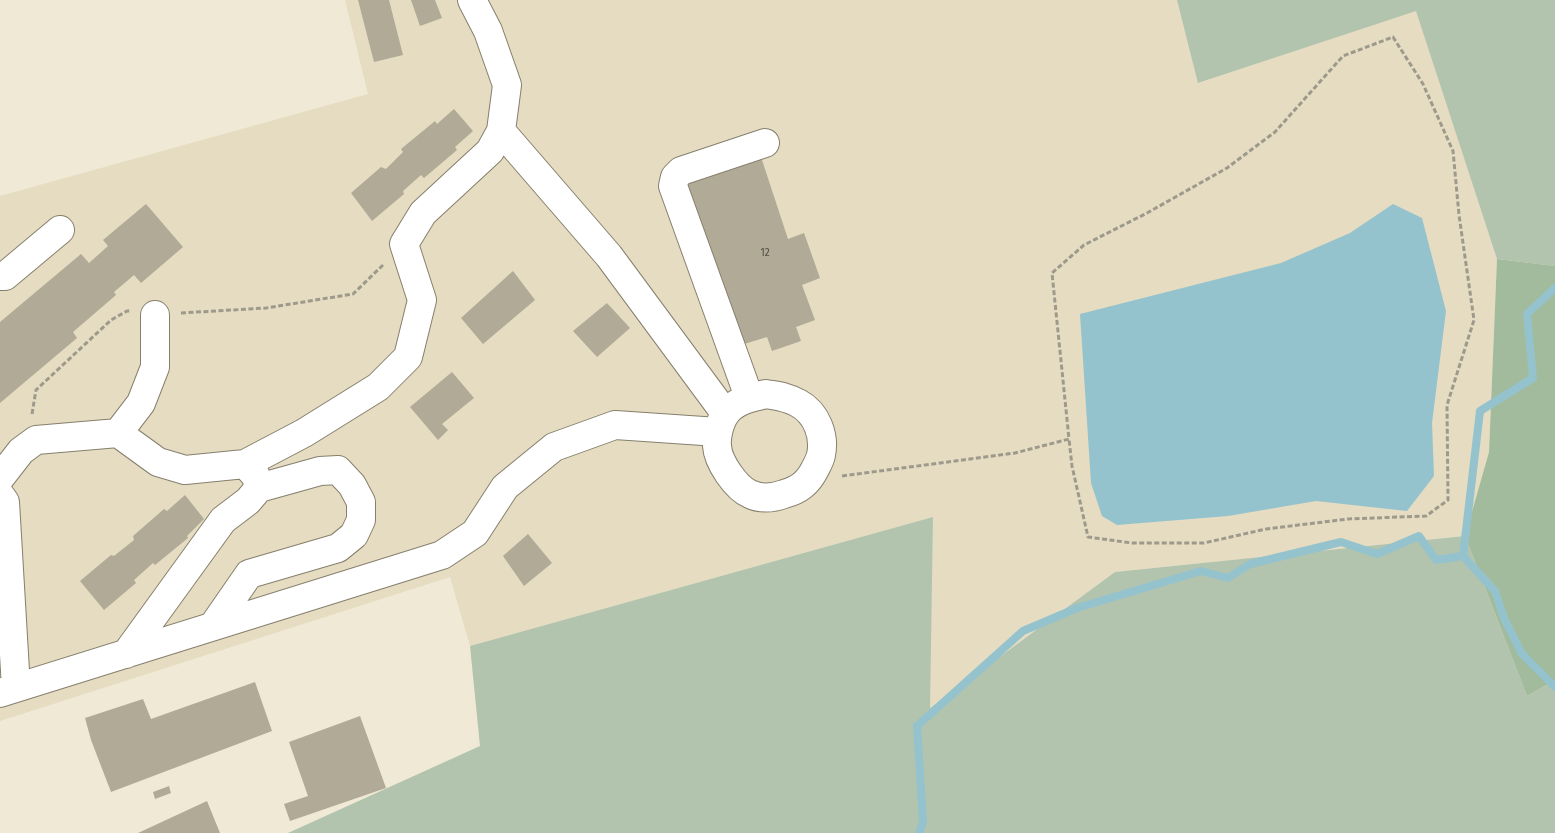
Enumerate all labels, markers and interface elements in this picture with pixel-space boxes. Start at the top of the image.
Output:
house number: 12 [760,246,770,260]

